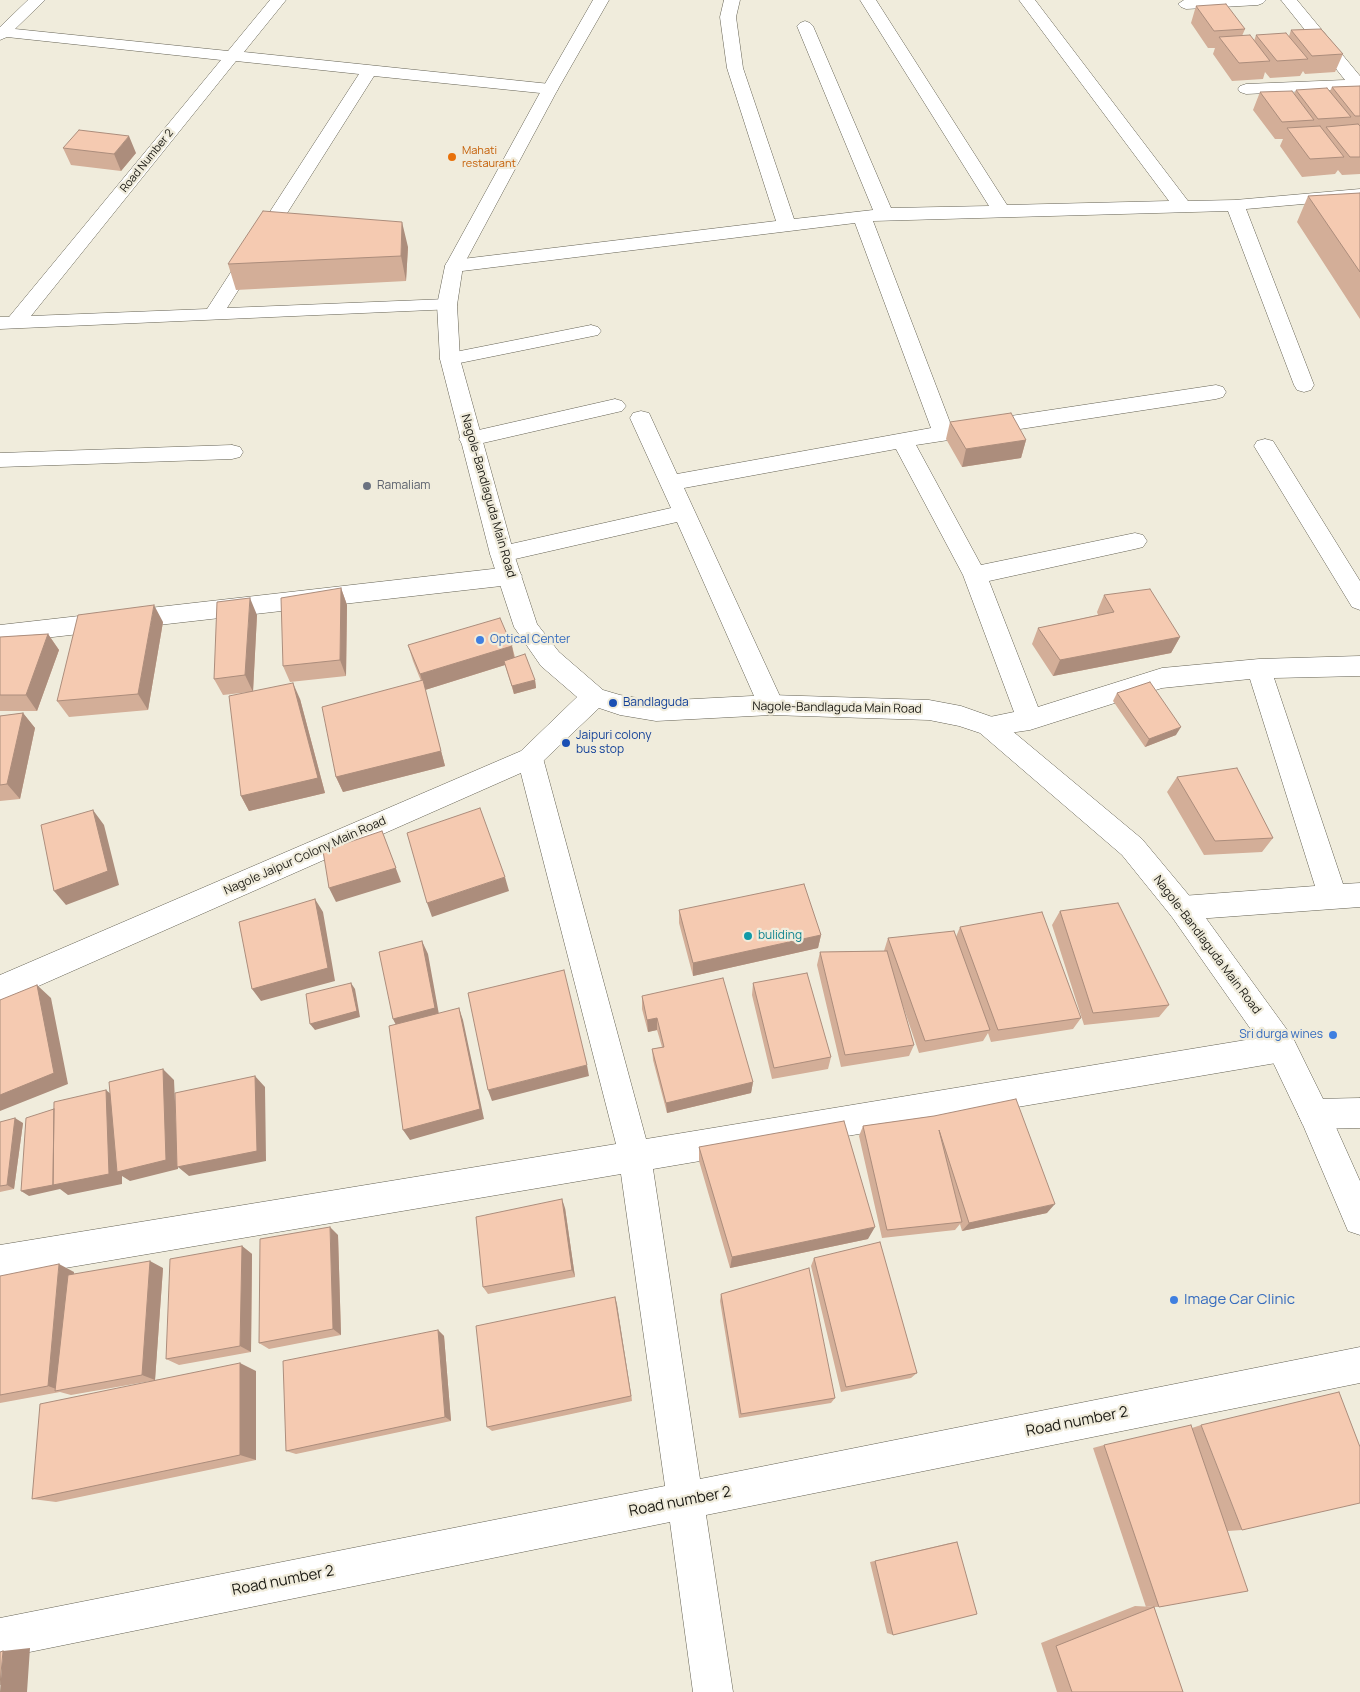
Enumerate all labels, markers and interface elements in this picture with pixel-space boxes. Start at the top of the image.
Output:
street label: Road Number 2 [118,127,176,195]
place label: Mahati restaurant [462,144,516,170]
marker: Mahati restaurant [446,151,458,163]
street label: Nagole-Bandlaguda Main Road [458,413,518,579]
place label: Ramaliam [377,479,431,493]
marker: Ramaliam [361,480,373,492]
place label: Optical Center [490,633,570,647]
marker: Optical Center [474,634,486,646]
place label: Bandlaguda [623,696,689,710]
marker: Bandlaguda [607,697,619,709]
street label: Nagole-Bandlaguda Main Road [752,699,922,717]
place label: Jaipuri colony bus stop [576,729,651,757]
marker: Jaipuri colony bus stop [560,737,572,749]
street label: Nagole Jaipur Colony Main Road [222,814,388,898]
street label: Nagole-Bandlaguda Main Road [1150,873,1264,1017]
place label: buliding [758,929,802,943]
marker: buliding [742,930,754,942]
place label: Sri durga wines [1239,1028,1323,1042]
marker: Sri durga wines [1327,1029,1339,1041]
place label: Image Car Clinic [1184,1291,1295,1309]
marker: Image Car Clinic [1168,1294,1180,1306]
street label: Road number 2 [1024,1403,1130,1441]
street label: Road number 2 [627,1483,733,1521]
street label: Road number 2 [230,1562,336,1600]

